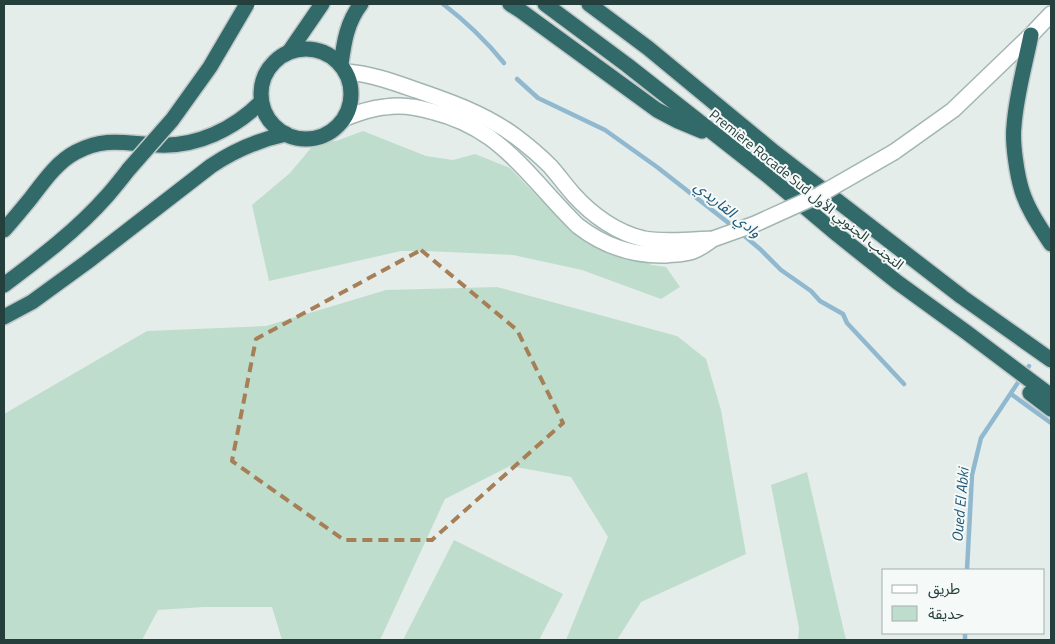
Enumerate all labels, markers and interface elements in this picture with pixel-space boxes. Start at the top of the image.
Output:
street label: Première Rocade Sud التجنب الجنوبي الأول [704,104,909,275]
water label: وادي القاريدي [689,175,767,244]
water label: Oued El Abki [945,465,975,543]
legend [882,569,1045,634]
text: طريق [928,577,960,600]
text: حديقة [928,602,964,625]

